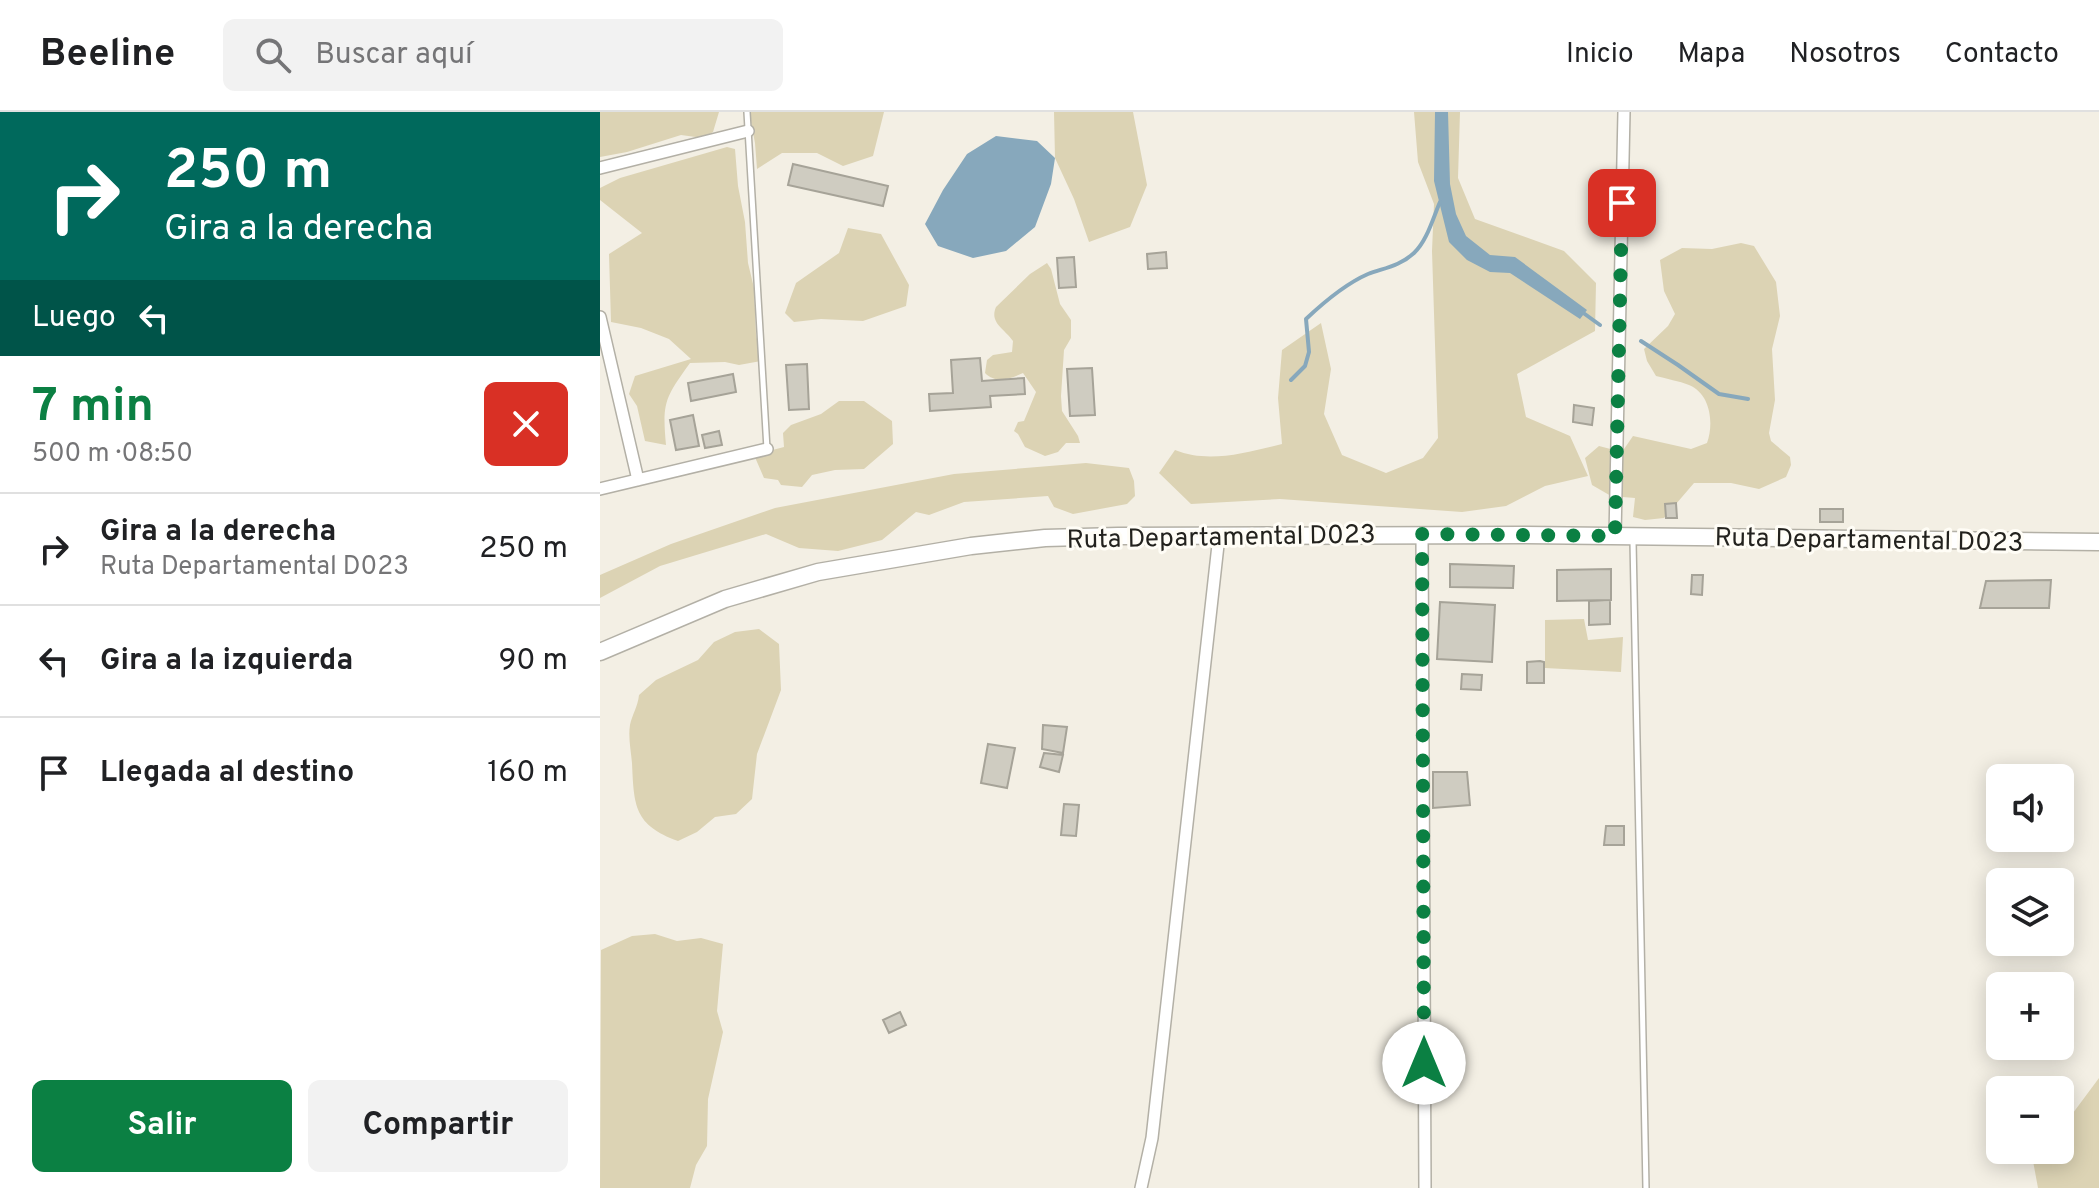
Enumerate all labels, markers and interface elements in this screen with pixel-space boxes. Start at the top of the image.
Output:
search box [223,19,783,91]
text: Beeline [40,31,175,80]
icon: search [251,33,295,77]
text: Buscar aquí [315,37,473,74]
text: Inicio [1566,37,1634,73]
text: Mapa [1678,37,1745,73]
text: Nosotros [1789,37,1901,73]
text: Contacto [1945,37,2059,73]
text: 250 m [164,138,332,208]
icon: right [32,144,136,248]
pin [1588,169,1656,237]
icon: arrive [1600,181,1644,225]
text: Gira a la derecha [164,207,433,253]
icon: left [132,296,176,340]
text: Luego [32,300,116,337]
text: 7 min [32,378,154,438]
button: close [484,382,568,466]
text: 500 m · 08:50 [32,438,193,471]
text: Gira a la derecha [100,514,336,551]
street label: Ruta Departamental D023 [1066,519,1376,558]
street label: Ruta Departamental D023 [1714,522,2024,561]
icon: right [32,527,76,571]
text: 250 m [479,531,568,568]
text: Ruta Departamental D023 [100,551,409,584]
icon: left [32,639,76,683]
text: Gira a la izquierda [100,643,353,680]
text: 90 m [499,643,568,680]
icon: arrive [32,751,76,795]
text: Llegada al destino [100,755,354,792]
text: 160 m [487,755,568,792]
map controls [1986,764,2074,1164]
button: sound [1986,764,2074,852]
button: layers [1986,868,2074,956]
button: + [1986,972,2074,1060]
position arrow [1382,1021,1466,1105]
button: − [1986,1076,2074,1164]
button: Salir [32,1080,292,1172]
button: Compartir [308,1080,568,1172]

